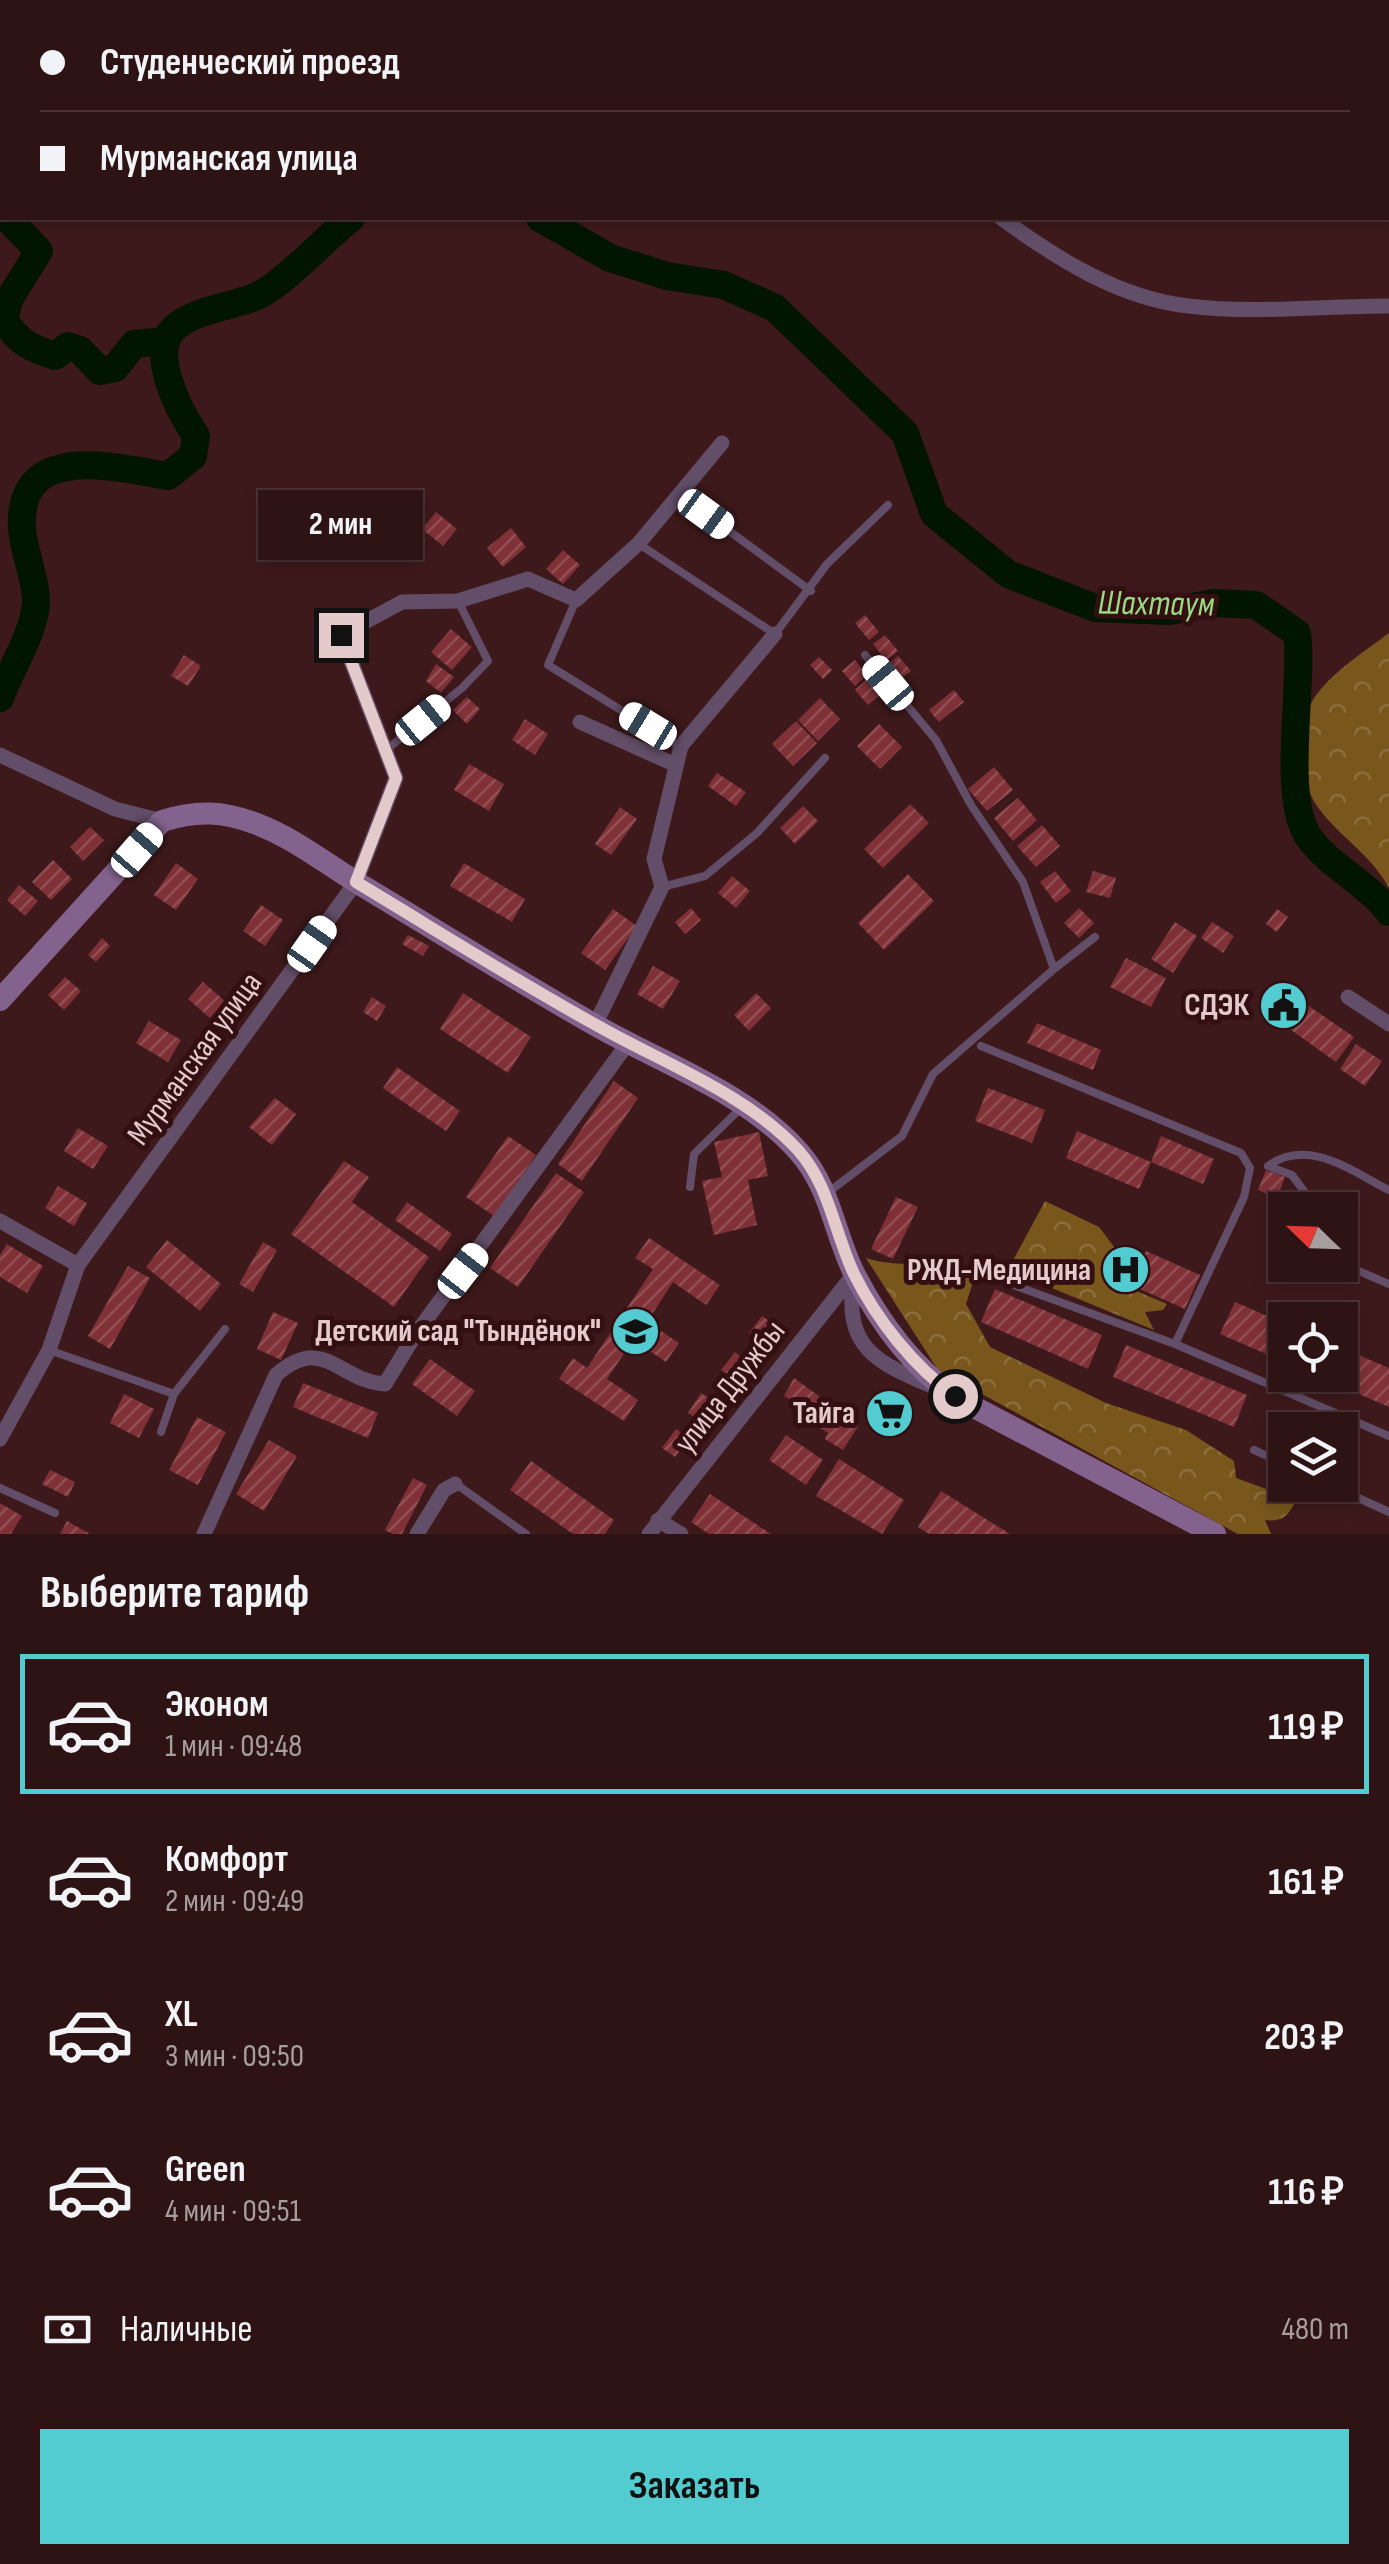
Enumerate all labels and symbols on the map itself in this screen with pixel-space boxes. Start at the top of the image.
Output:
car [673,484,739,544]
callout: 2 мин [258,490,424,560]
water label: Шахтаум [1097,581,1215,627]
route end [319,613,364,658]
car [857,650,919,716]
car [390,689,456,751]
car [615,698,681,754]
car [106,818,168,882]
car [283,911,341,977]
street label: Мурманская улица [119,965,271,1153]
public building icon: СДЭК [1258,979,1310,1031]
place label: СДЭК [1184,986,1249,1025]
north arrow [1268,1192,1358,1282]
car [433,1238,493,1304]
hospital icon: РЖД-Медицина [1100,1244,1152,1296]
place label: РЖД-Медицина [907,1251,1091,1290]
school or university icon: Детский сад "Тындёнок" [610,1305,662,1357]
place label: Детский сад "Тындёнок" [315,1312,601,1351]
street label: улица Дружбы [666,1313,794,1461]
route start [933,1374,978,1419]
supermarket icon: Тайга [864,1387,916,1439]
place label: Тайга [793,1394,855,1433]

